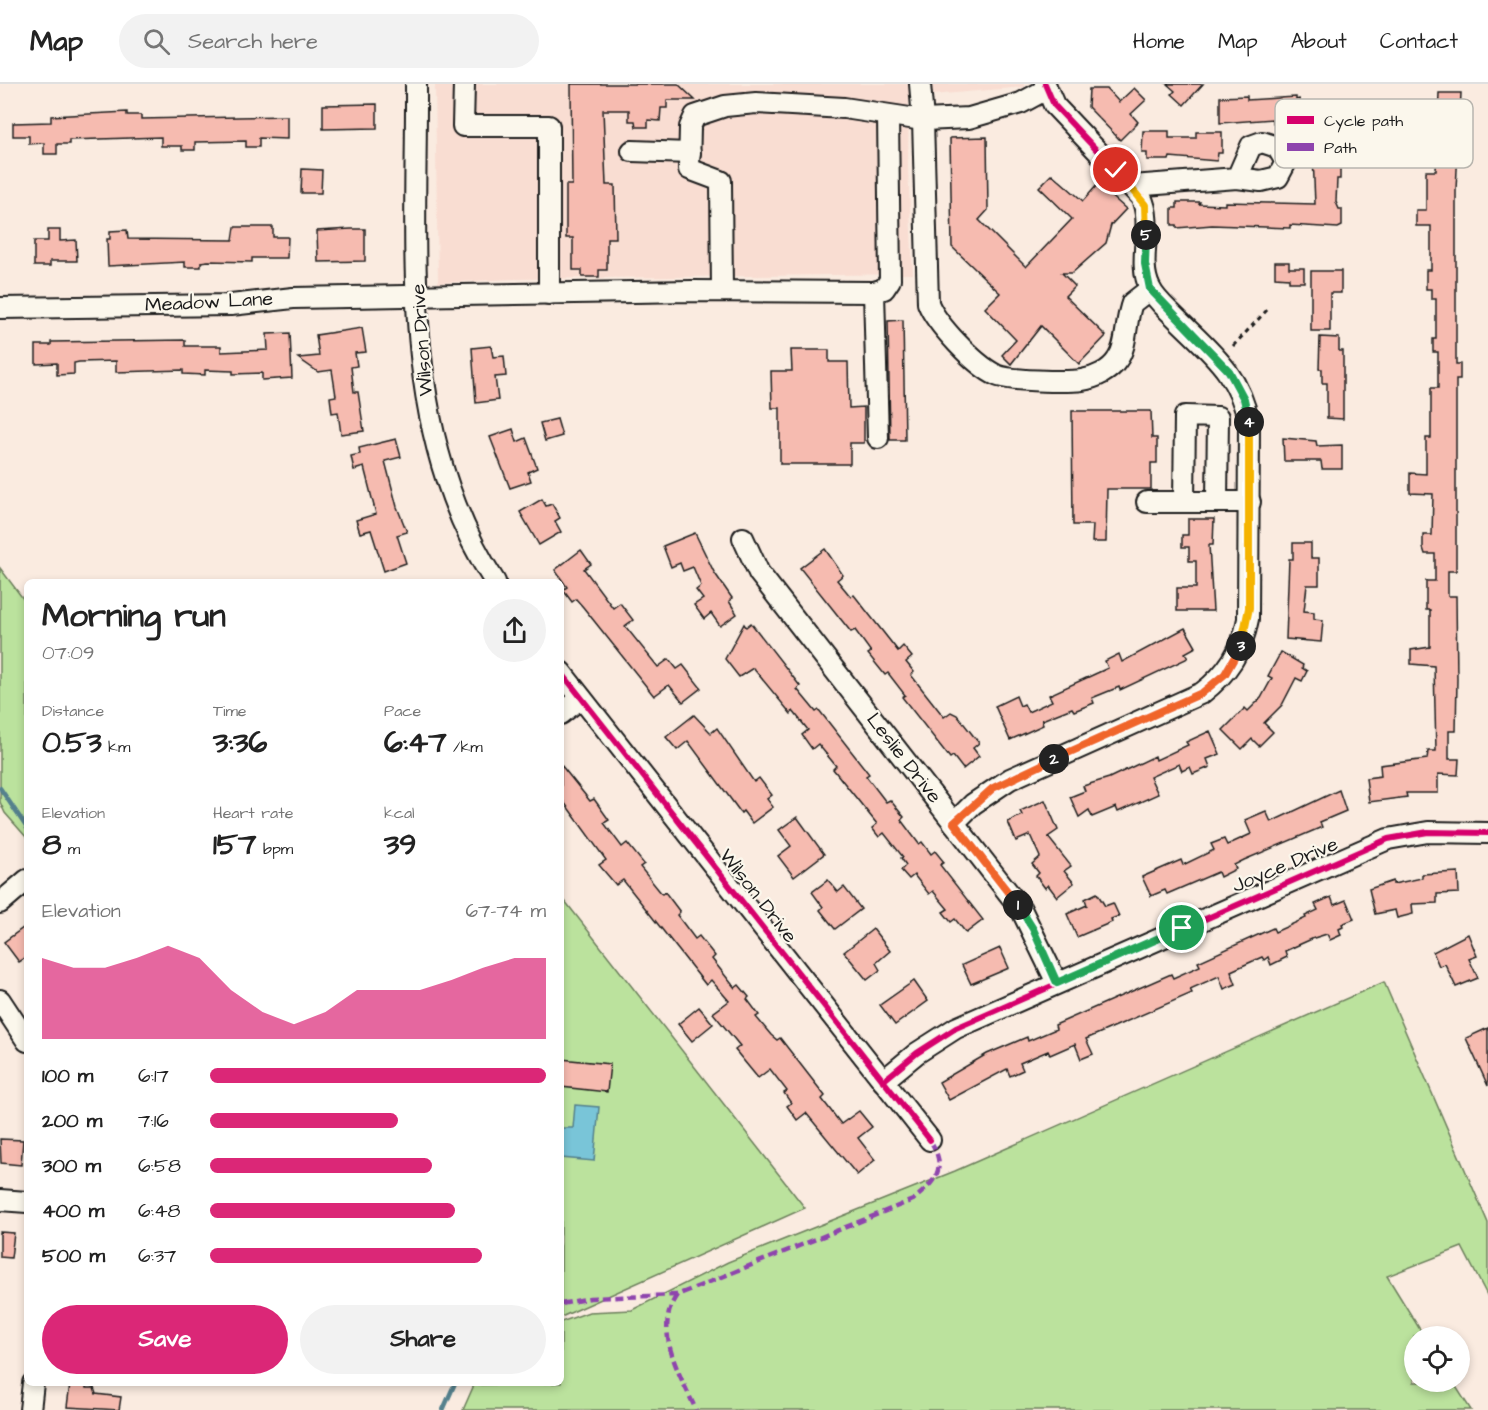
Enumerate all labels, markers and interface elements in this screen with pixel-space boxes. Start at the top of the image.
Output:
search box [119,14,539,68]
text: Map [30,22,83,61]
icon: search [140,25,173,58]
text: Search here [188,26,318,57]
text: Home [1133,27,1185,56]
text: Map [1218,27,1258,56]
text: About [1291,27,1347,56]
text: Contact [1380,27,1458,56]
legend [1275,99,1473,168]
text: Cycle path [1324,110,1403,133]
text: Path [1324,137,1357,159]
pin [1090,144,1141,195]
icon: check [1099,153,1132,186]
pin: 5 [1131,220,1161,250]
text: 5 [1140,224,1152,246]
street label: Wilson Drive [404,283,440,397]
street label: Meadow Lane [144,285,274,319]
pin: 4 [1234,407,1264,437]
text: 4 [1244,411,1254,433]
text: Morning run [42,593,226,639]
button: share [483,599,546,662]
pin: 3 [1226,631,1256,661]
text: 3 [1237,635,1245,657]
text: 07:09 [42,639,94,667]
text: Distance [42,700,104,722]
text: Time [213,700,247,722]
text: Pace [384,700,421,722]
street label: Leslie Drive [860,707,948,809]
text: 0.53 [42,722,102,764]
text: 3:36 [213,722,267,764]
text: 6:47 [384,722,447,764]
text: km [102,736,130,758]
text: /km [447,736,483,758]
pin: 2 [1039,744,1069,774]
text: 2 [1049,748,1059,770]
text: Elevation [42,802,105,824]
text: Heart rate [213,802,293,824]
text: kcal [384,802,415,824]
text: 8 [42,824,61,866]
text: 157 [213,824,257,866]
text: 39 [384,824,416,866]
street label: Joyce Drive [1228,830,1343,901]
text: m [61,838,80,860]
text: bpm [257,838,293,860]
street label: Wilson Drive [712,843,804,949]
pin: 1 [1003,890,1033,920]
text: 1 [1017,894,1019,916]
text: Elevation [42,897,121,925]
text: 67–74 m [465,897,546,925]
pin [1156,902,1207,953]
icon: arrive [1165,911,1198,944]
text: 100 m [42,1062,93,1090]
text: 6:17 [138,1062,169,1090]
text: 200 m [42,1107,102,1135]
text: 7:16 [138,1107,169,1135]
text: 300 m [42,1152,101,1180]
text: 6:58 [138,1152,181,1180]
text: 400 m [42,1197,104,1225]
text: 6:48 [138,1197,180,1225]
text: 500 m [42,1242,105,1270]
text: 6:37 [138,1242,176,1270]
button: Save [42,1305,288,1374]
button: Share [300,1305,546,1374]
map controls [1404,1326,1470,1392]
button: locate [1404,1326,1470,1392]

